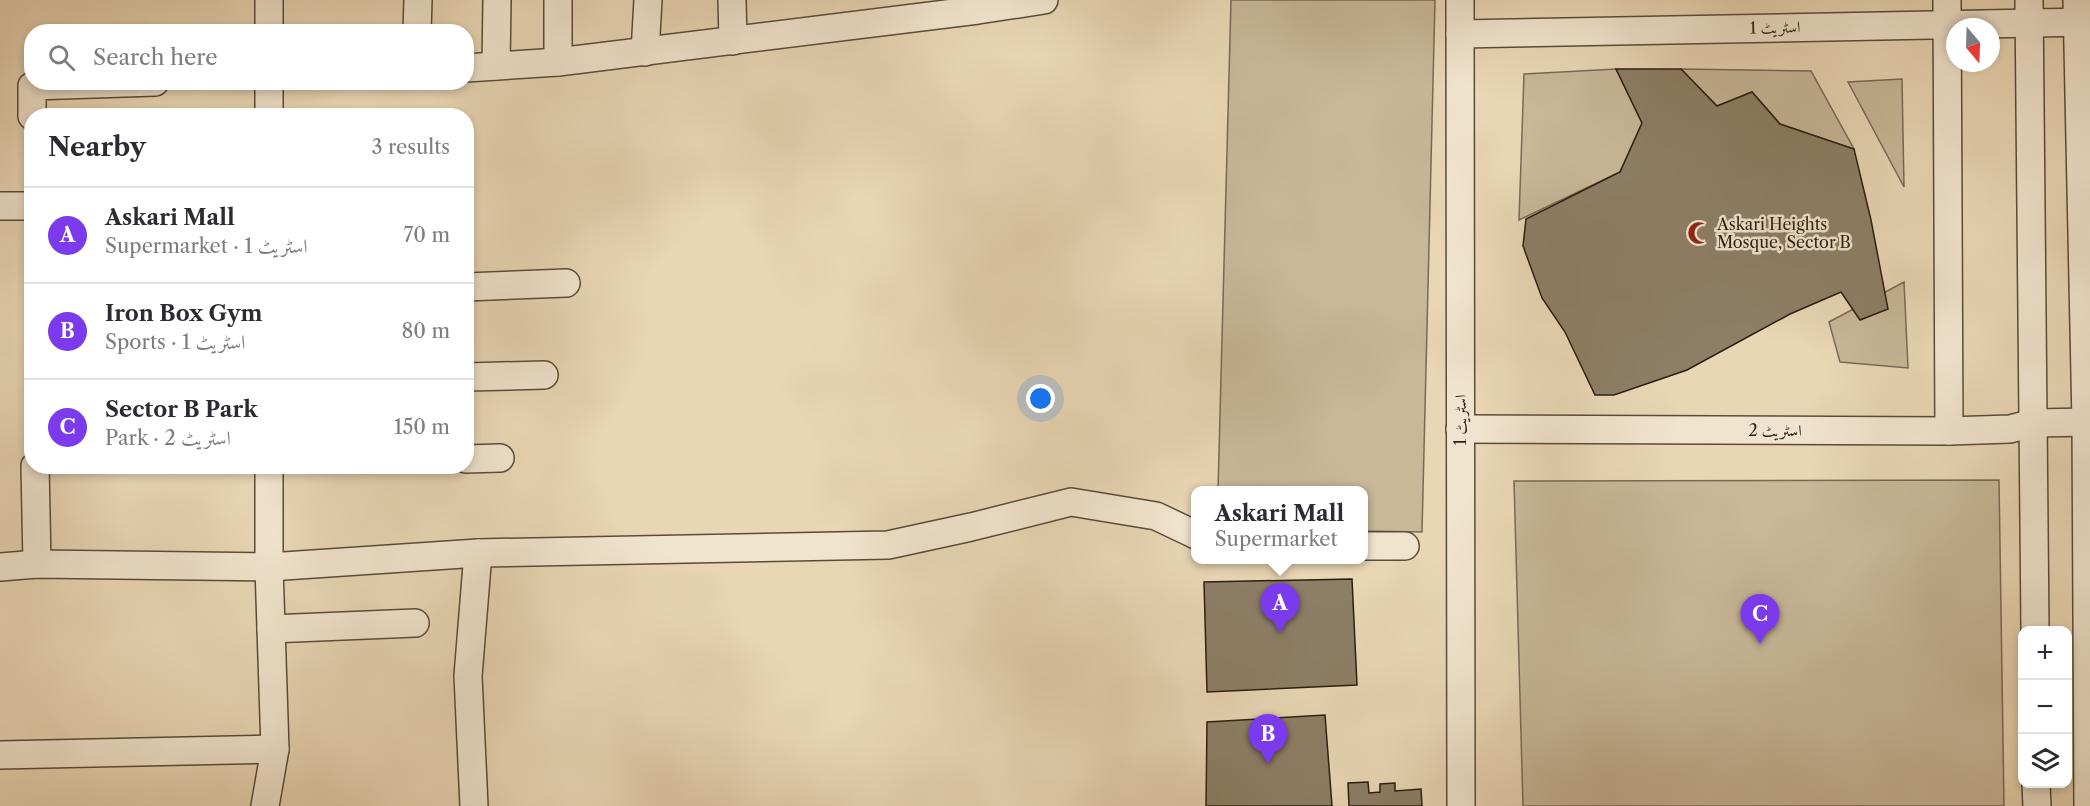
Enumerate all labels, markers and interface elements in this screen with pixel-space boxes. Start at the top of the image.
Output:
street label: اسٹریٹ 1 [1749,17,1801,38]
north arrow [1946,18,2000,72]
search box [24,24,474,90]
icon: search [45,41,78,74]
text: Search here [93,44,218,71]
text: Nearby [48,131,146,163]
text: 3 results [372,135,450,159]
text: Askari Mall [105,204,235,231]
place label: Askari Heights Mosque, Sector B [1716,214,1851,252]
mosque icon: Askari Heights Mosque, Sector B [1686,220,1712,246]
text: A [60,223,75,247]
text: 70 m [404,223,450,247]
text: Supermarket · اسٹریٹ 1 [105,234,308,258]
text: Iron Box Gym [105,300,262,327]
text: B [60,319,75,343]
text: 80 m [402,319,450,343]
text: Sports · اسٹریٹ 1 [105,330,245,354]
your location [1026,384,1055,413]
street label: اسٹریٹ 1 [1450,395,1471,445]
text: Sector B Park [105,396,258,423]
text: C [59,415,76,439]
text: 150 m [394,415,450,439]
street label: اسٹریٹ 2 [1748,420,1802,441]
text: Park · اسٹریٹ 2 [105,426,231,450]
popup [1191,486,1368,564]
text: Askari Mall [1215,500,1344,527]
text: Supermarket [1215,527,1338,551]
pin: A [1260,584,1300,633]
pin: C [1740,594,1780,644]
map controls [2018,626,2072,788]
button: + [2018,626,2072,680]
button: − [2018,680,2072,734]
pin: B [1248,714,1288,764]
button: layers [2018,734,2072,788]

